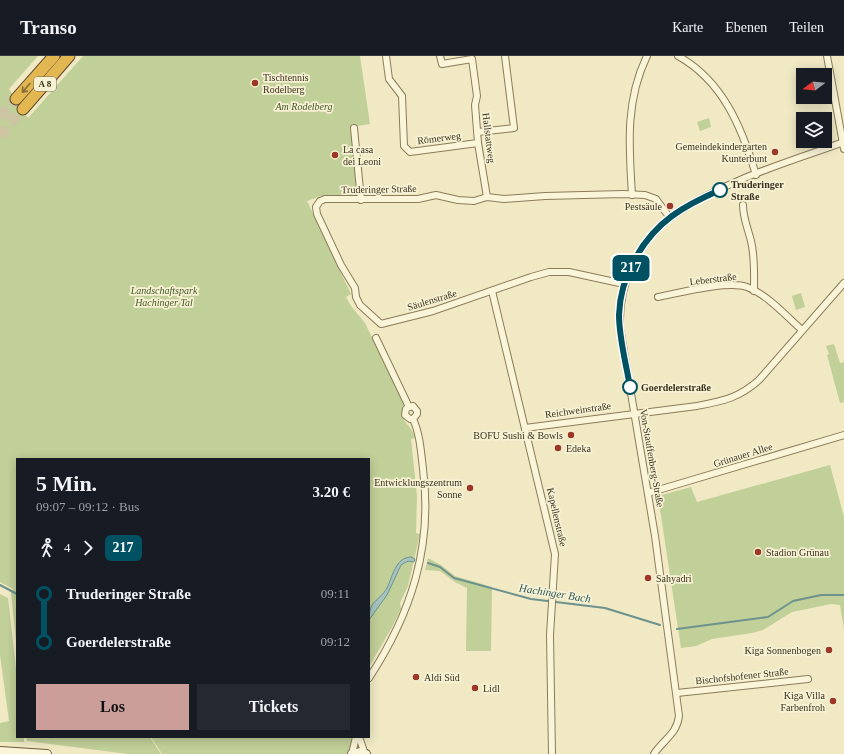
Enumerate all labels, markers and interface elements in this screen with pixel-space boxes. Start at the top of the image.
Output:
text: Transo [20,17,77,38]
text: Karte [672,20,703,35]
text: Ebenen [725,20,767,35]
text: Teilen [789,20,824,35]
north arrow [796,68,832,104]
map controls [796,68,832,148]
place label: Tischtennis Rodelberg [263,72,309,95]
road number: A 8 [34,77,56,91]
marker: Tischtennis Rodelberg [250,78,260,88]
one-way arrow [21,83,30,93]
park label: Am Rodelberg [274,101,333,112]
street label: Hallstattweg [480,112,498,164]
button: layers [796,112,832,148]
street label: Römerweg [417,130,461,146]
place label: Gemeindekindergarten Kunterbunt [676,141,767,164]
place label: La casa dei Leoni [343,144,381,167]
marker: Gemeindekindergarten Kunterbunt [770,147,780,157]
marker: La casa dei Leoni [330,150,340,160]
place label: Truderinger Straße [731,179,784,202]
marker: Truderinger Straße [712,182,728,198]
street label: Truderinger Straße [341,183,417,195]
place label: Pestsäule [625,201,663,212]
marker: Pestsäule [665,201,675,211]
line badge: 217 [608,255,654,281]
text: 217 [621,260,642,275]
street label: Leberstraße [689,271,738,287]
park label: Landschaftspark Hachinger Tal [130,285,198,308]
street label: Säulenstraße [406,287,459,313]
marker: Goerdelerstraße [622,379,638,395]
place label: Goerdelerstraße [641,382,712,393]
street label: Reichweinstraße [544,400,612,420]
street label: Von-Stauffenberg-Straße [638,408,666,508]
place label: BOFU Sushi & Bowls [473,430,563,441]
marker: BOFU Sushi & Bowls [566,430,576,440]
street label: Grünauer Allee [712,441,774,469]
marker: Edeka [553,443,563,453]
place label: Edeka [566,443,592,454]
text: 5 Min. [36,471,97,496]
place label: Entwicklungszentrum Sonne [374,477,463,500]
marker: Entwicklungszentrum Sonne [465,483,475,493]
text: 3.20 € [313,484,350,500]
street label: Kapellenstraße [545,487,569,548]
text: 09:07 – 09:12 · Bus [36,499,139,514]
icon: walk [36,537,58,559]
icon: forward [77,537,99,559]
text: 4 [64,540,71,555]
text: 217 [113,540,134,555]
marker: Stadion Grünau [753,547,763,557]
place label: Stadion Grünau [766,547,829,558]
marker: Sahyadri [643,573,653,583]
place label: Sahyadri [656,573,692,584]
water label: Hachinger Bach [517,581,592,605]
text: Truderinger Straße [66,586,191,602]
text: 09:11 [321,586,350,601]
text: Goerdelerstraße [66,634,171,650]
text: 09:12 [320,634,350,649]
place label: Kiga Sonnenbogen [745,645,821,656]
marker: Kiga Sonnenbogen [824,645,834,655]
street label: Bischofshofener Straße [695,666,790,686]
marker: Aldi Süd [411,672,421,682]
place label: Aldi Süd [424,672,460,683]
marker: Lidl [470,683,480,693]
place label: Lidl [483,683,500,694]
button: Los [36,684,189,730]
button: Tickets [197,684,350,730]
place label: Kiga Villa Farbenfroh [781,690,826,713]
marker: Kiga Villa Farbenfroh [828,696,838,706]

